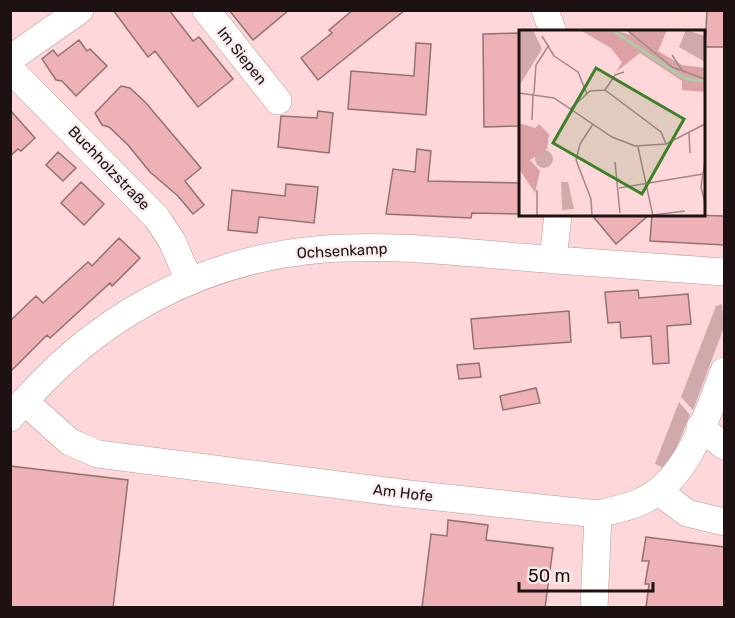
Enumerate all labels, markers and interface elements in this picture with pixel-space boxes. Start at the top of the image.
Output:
street label: Im Siepen [213,24,271,88]
inset map [519,30,705,216]
street label: Buchholzstraße [64,122,154,214]
street label: Ochsenkamp [296,240,388,262]
street label: Am Hofe [372,480,434,506]
scale bar [519,555,652,593]
text: 50 m [528,565,571,587]

